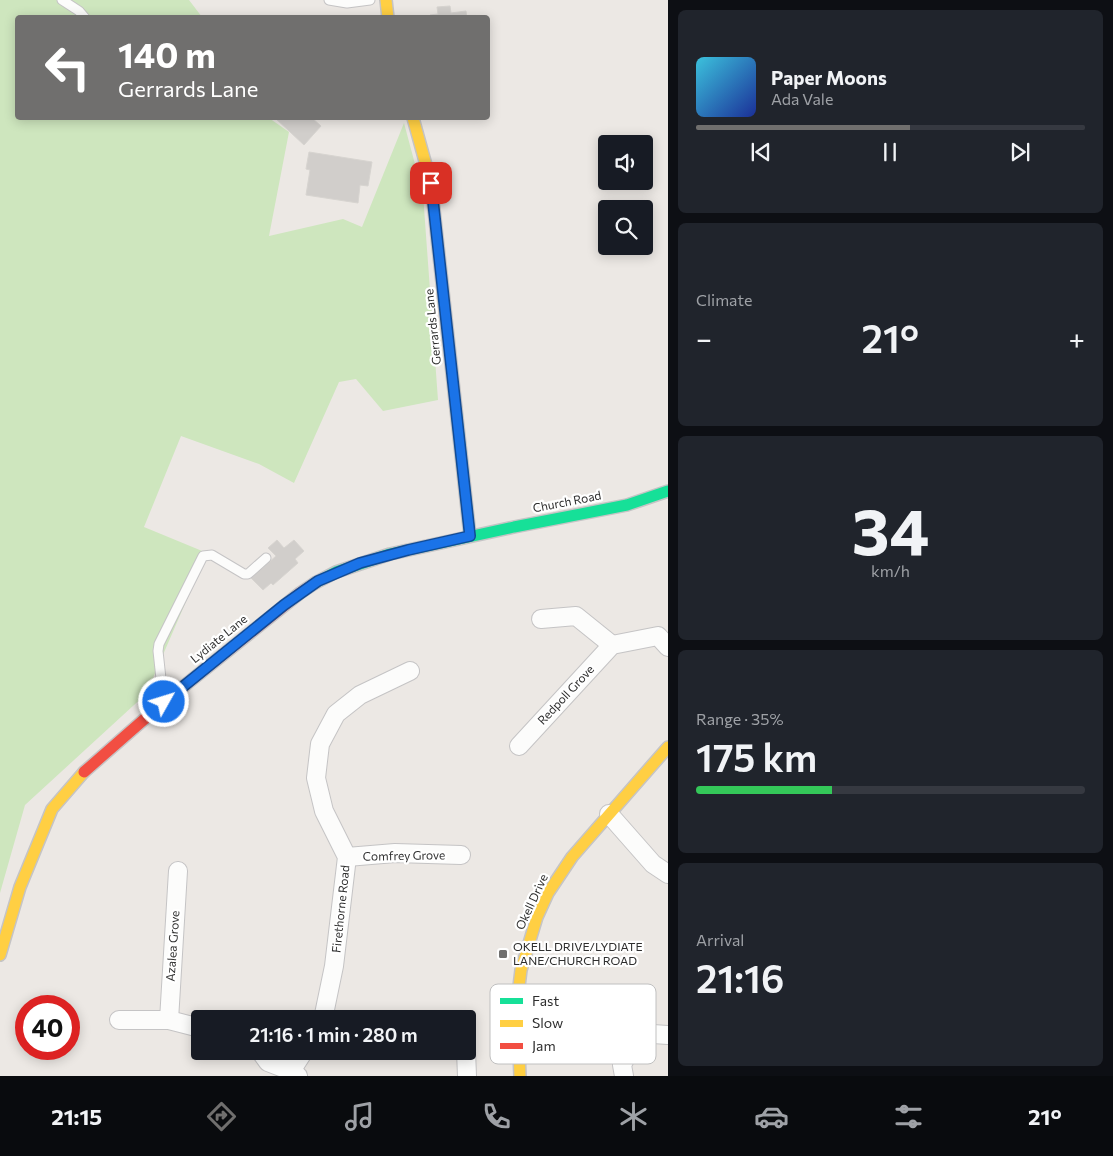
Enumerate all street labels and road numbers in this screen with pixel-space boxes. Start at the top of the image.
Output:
street label: Gerrards Lane [421,288,443,366]
street label: Church Road [531,488,602,515]
street label: Lydiate Lane [187,611,249,665]
street label: Redpoll Grove [534,662,596,727]
street label: Comfrey Grove [363,847,445,863]
street label: Firethorne Road [328,864,352,953]
street label: Okell Drive [512,872,550,932]
street label: Azalea Grove [163,910,181,982]

